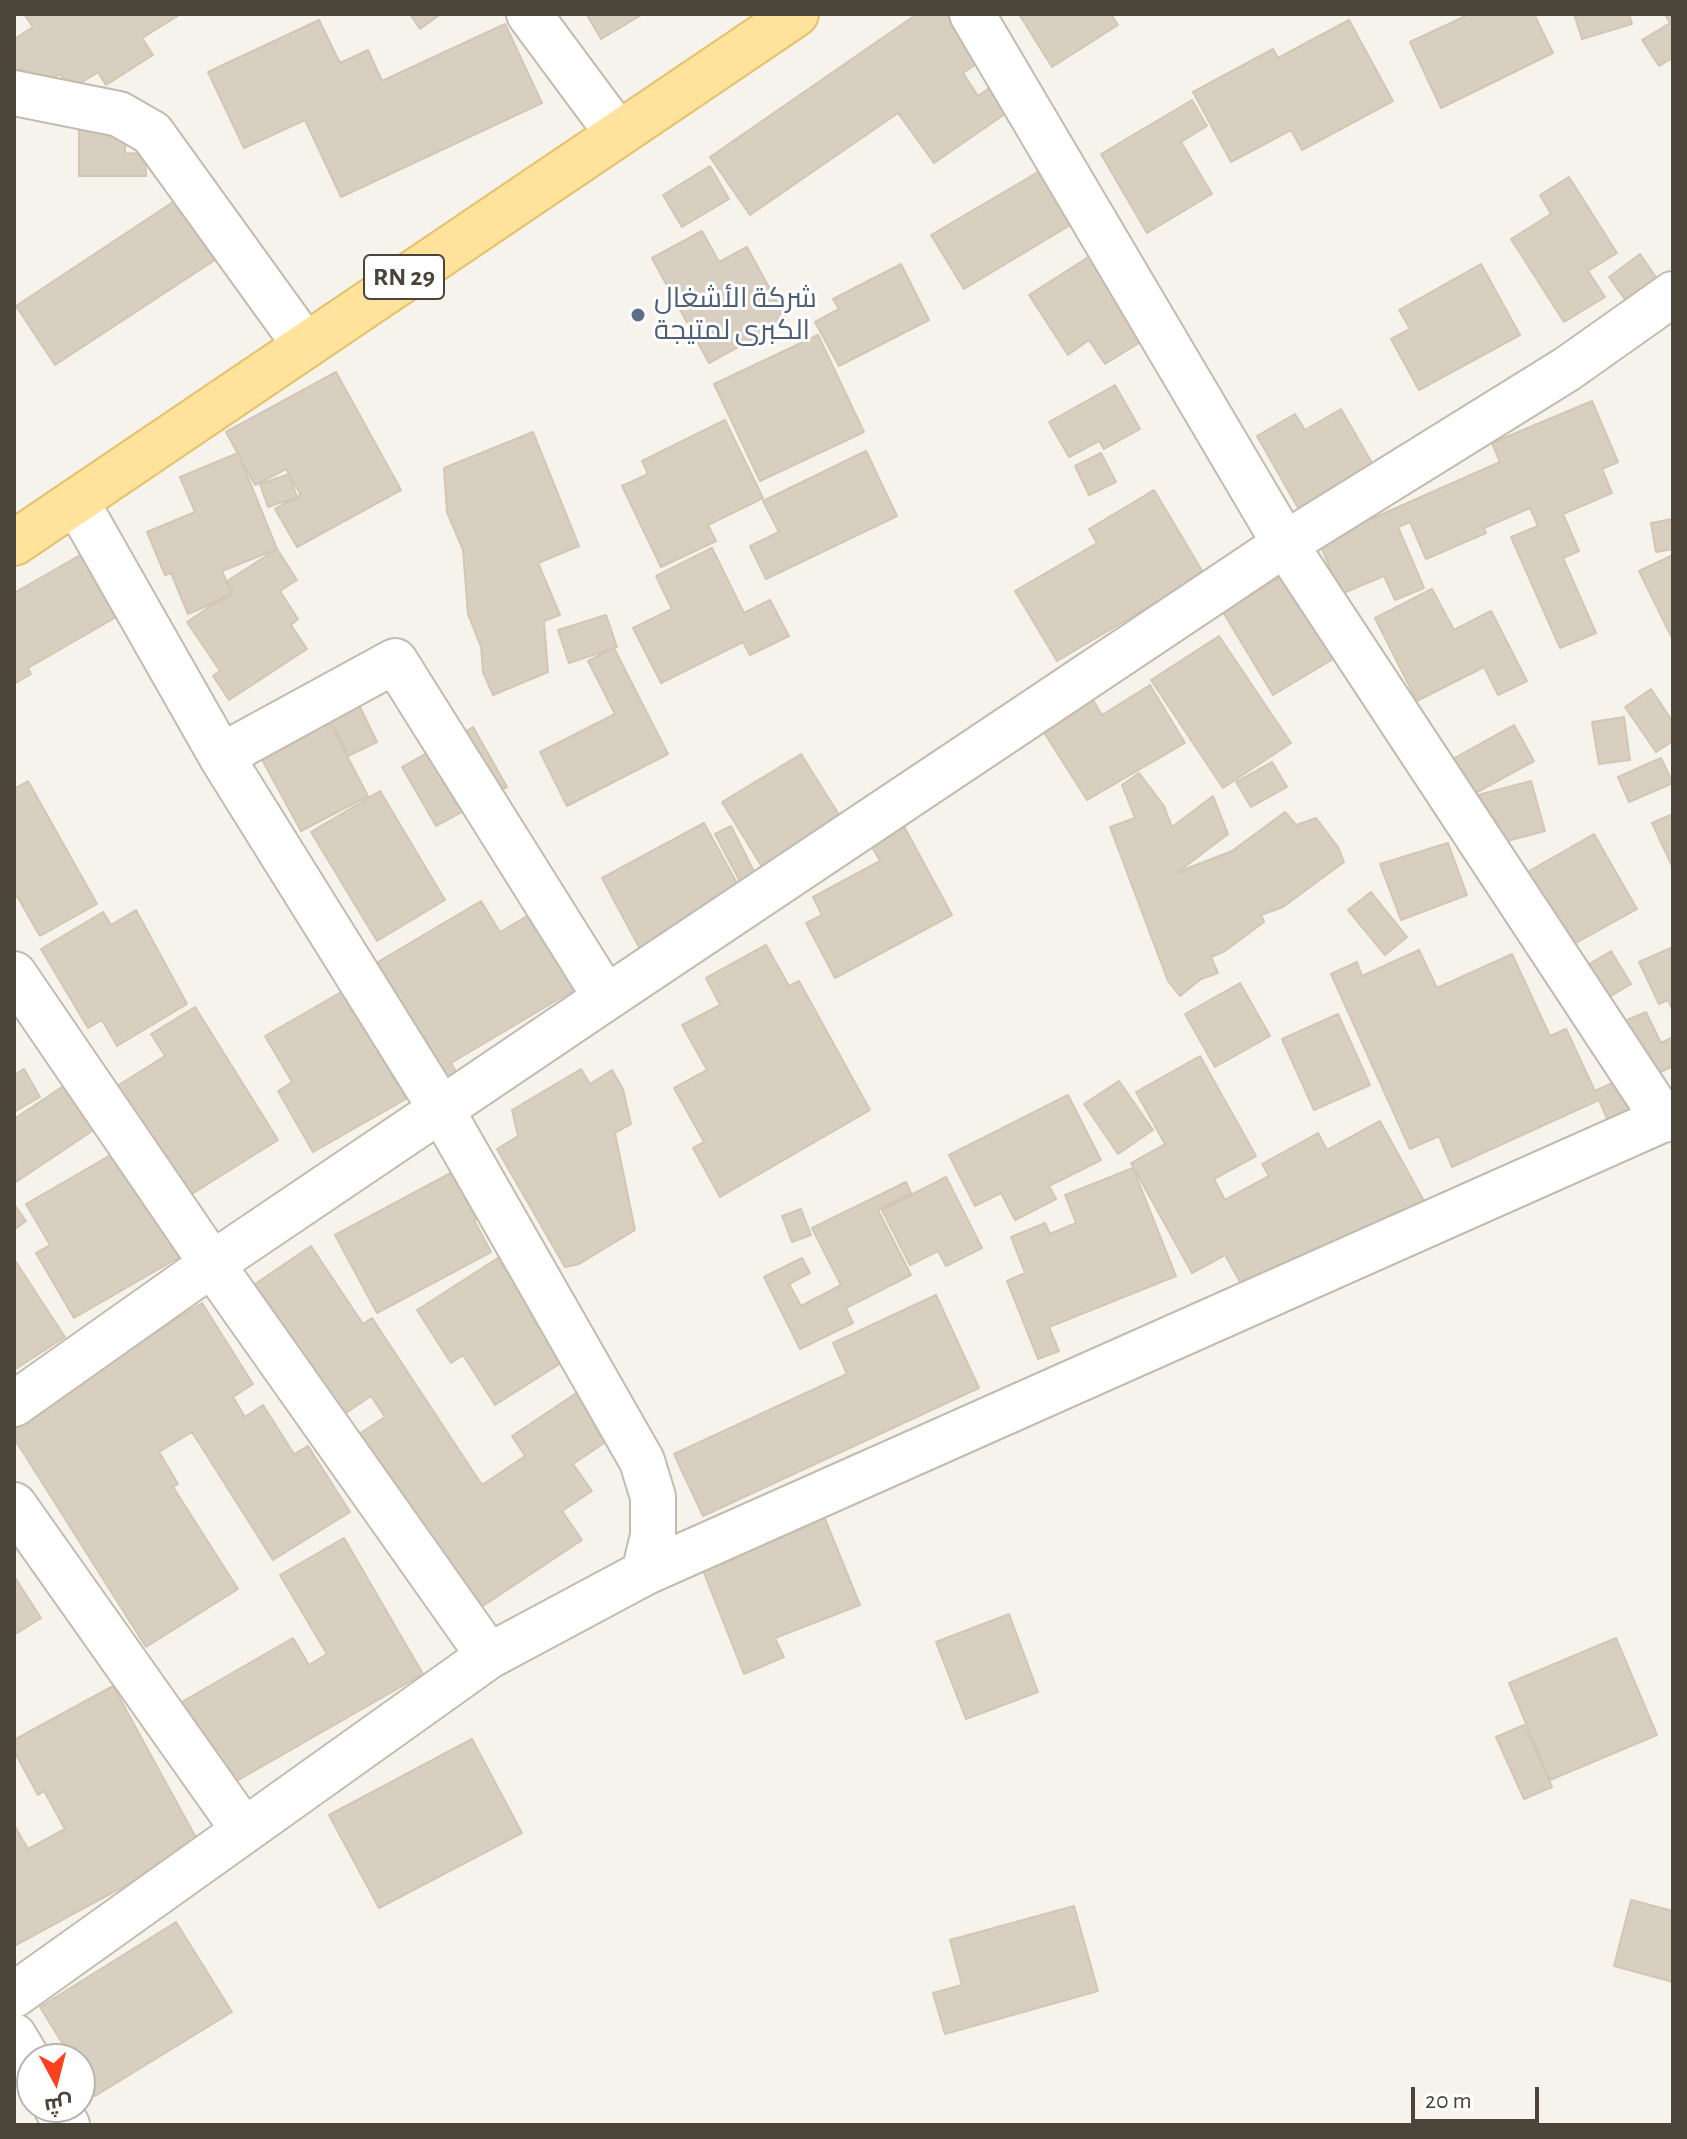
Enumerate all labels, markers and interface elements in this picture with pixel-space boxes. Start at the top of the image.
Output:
road number: RN 29 [364,255,444,299]
place label: شركة الأشغال الكبرى لمتيجة [654,282,817,348]
marker: شركة الأشغال الكبرى لمتيجة [629,306,647,324]
north arrow [16,2043,96,2123]
scale bar [1415,2071,1543,2121]
text: 20 m [1425,2089,1472,2113]
text: ش [43,2092,74,2117]

